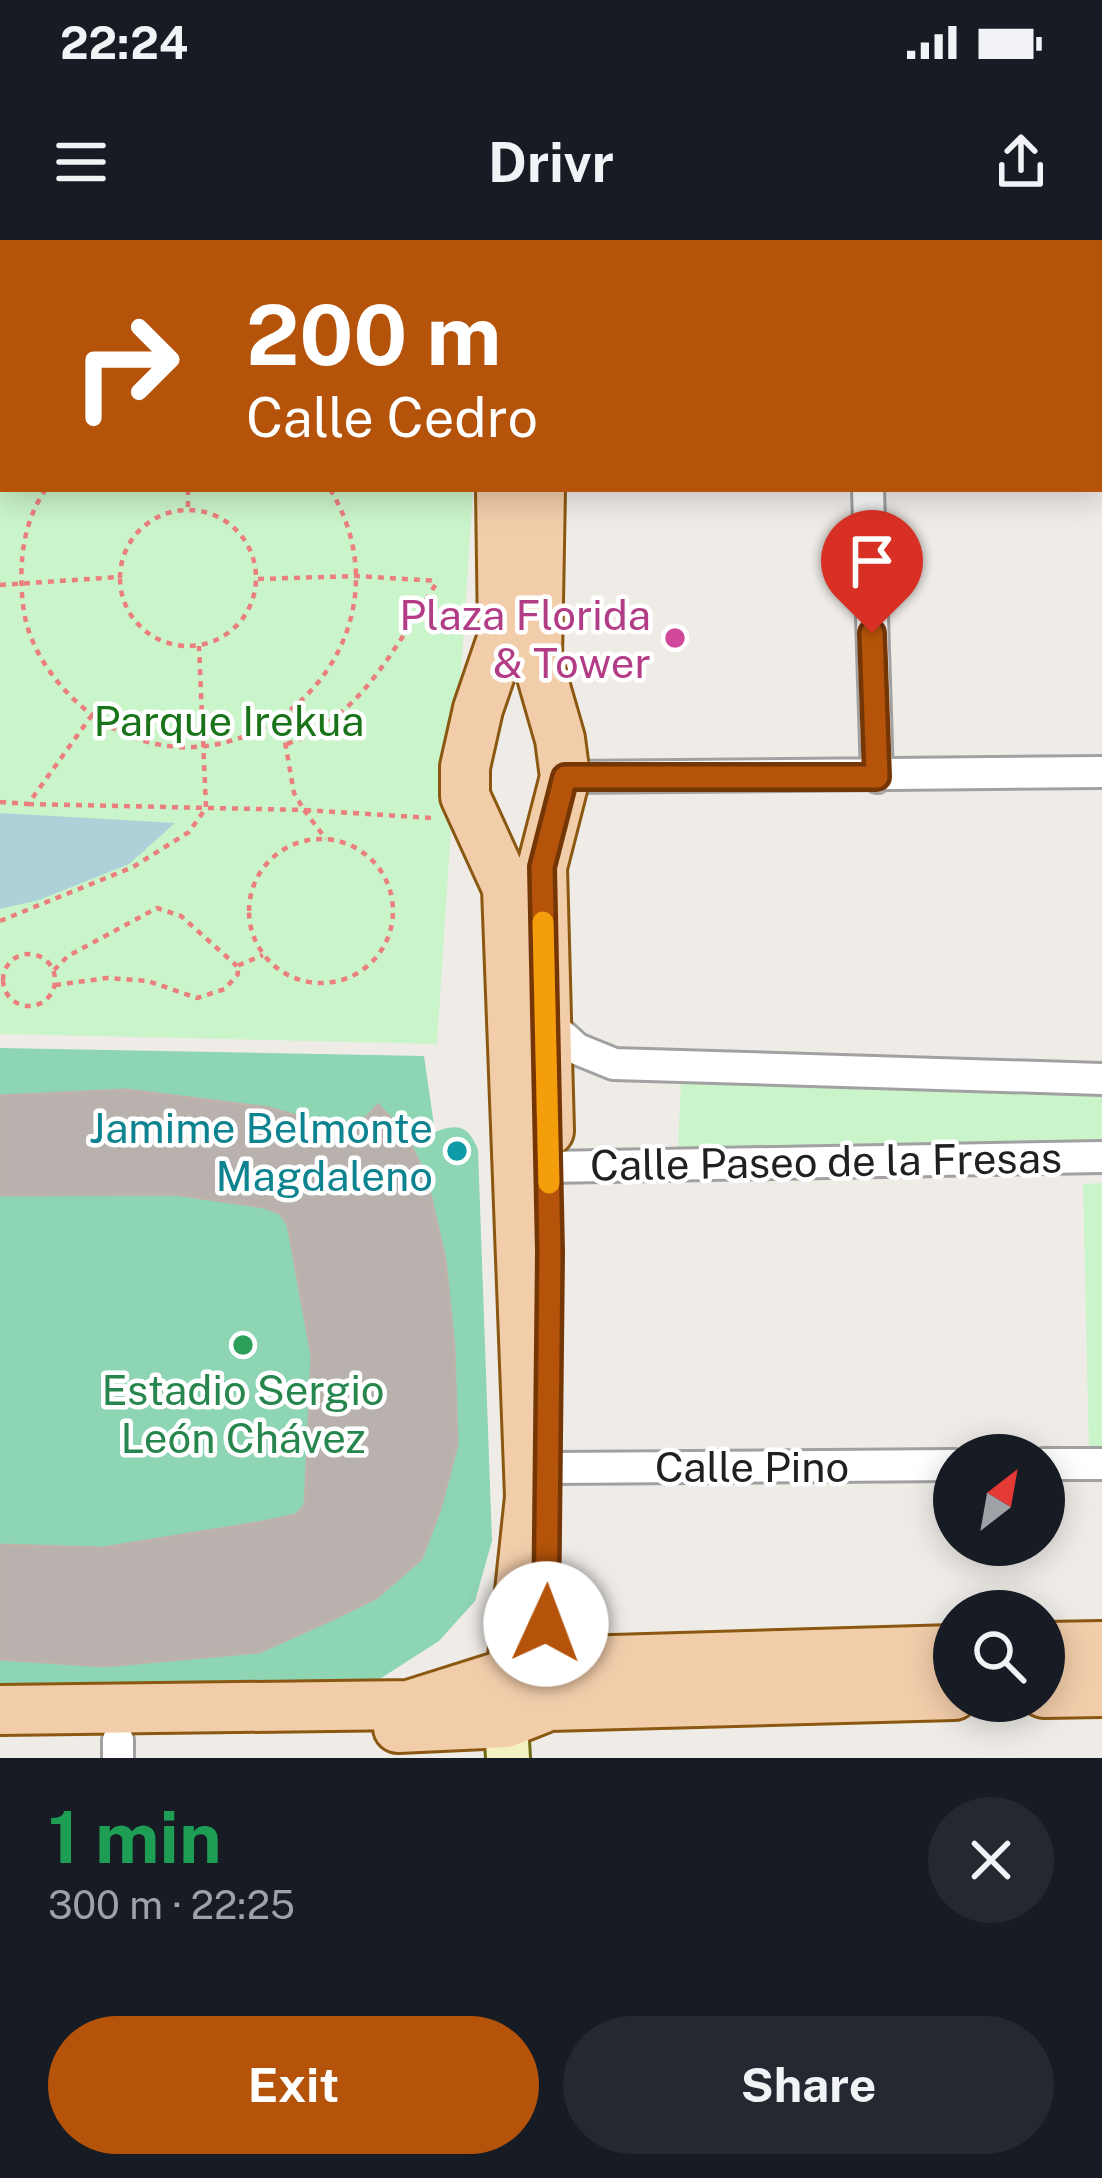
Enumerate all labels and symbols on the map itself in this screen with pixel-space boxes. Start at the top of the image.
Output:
pin [821,510,923,633]
place label: Plaza Florida & Tower [399,590,651,687]
marker: Plaza Florida & Tower [662,625,688,651]
park label: Parque Irekua [93,696,365,745]
place label: Jamime Belmonte Magdaleno [89,1103,433,1200]
street label: Calle Paseo de la Fresas [590,1132,1062,1190]
marker: Jamime Belmonte Magdaleno [444,1138,470,1164]
marker: Estadio Sergio León Chávez [230,1332,256,1358]
place label: Estadio Sergio León Chávez [101,1365,385,1462]
north arrow [933,1434,1065,1566]
street label: Calle Pino [655,1442,849,1491]
position arrow [483,1561,609,1687]

